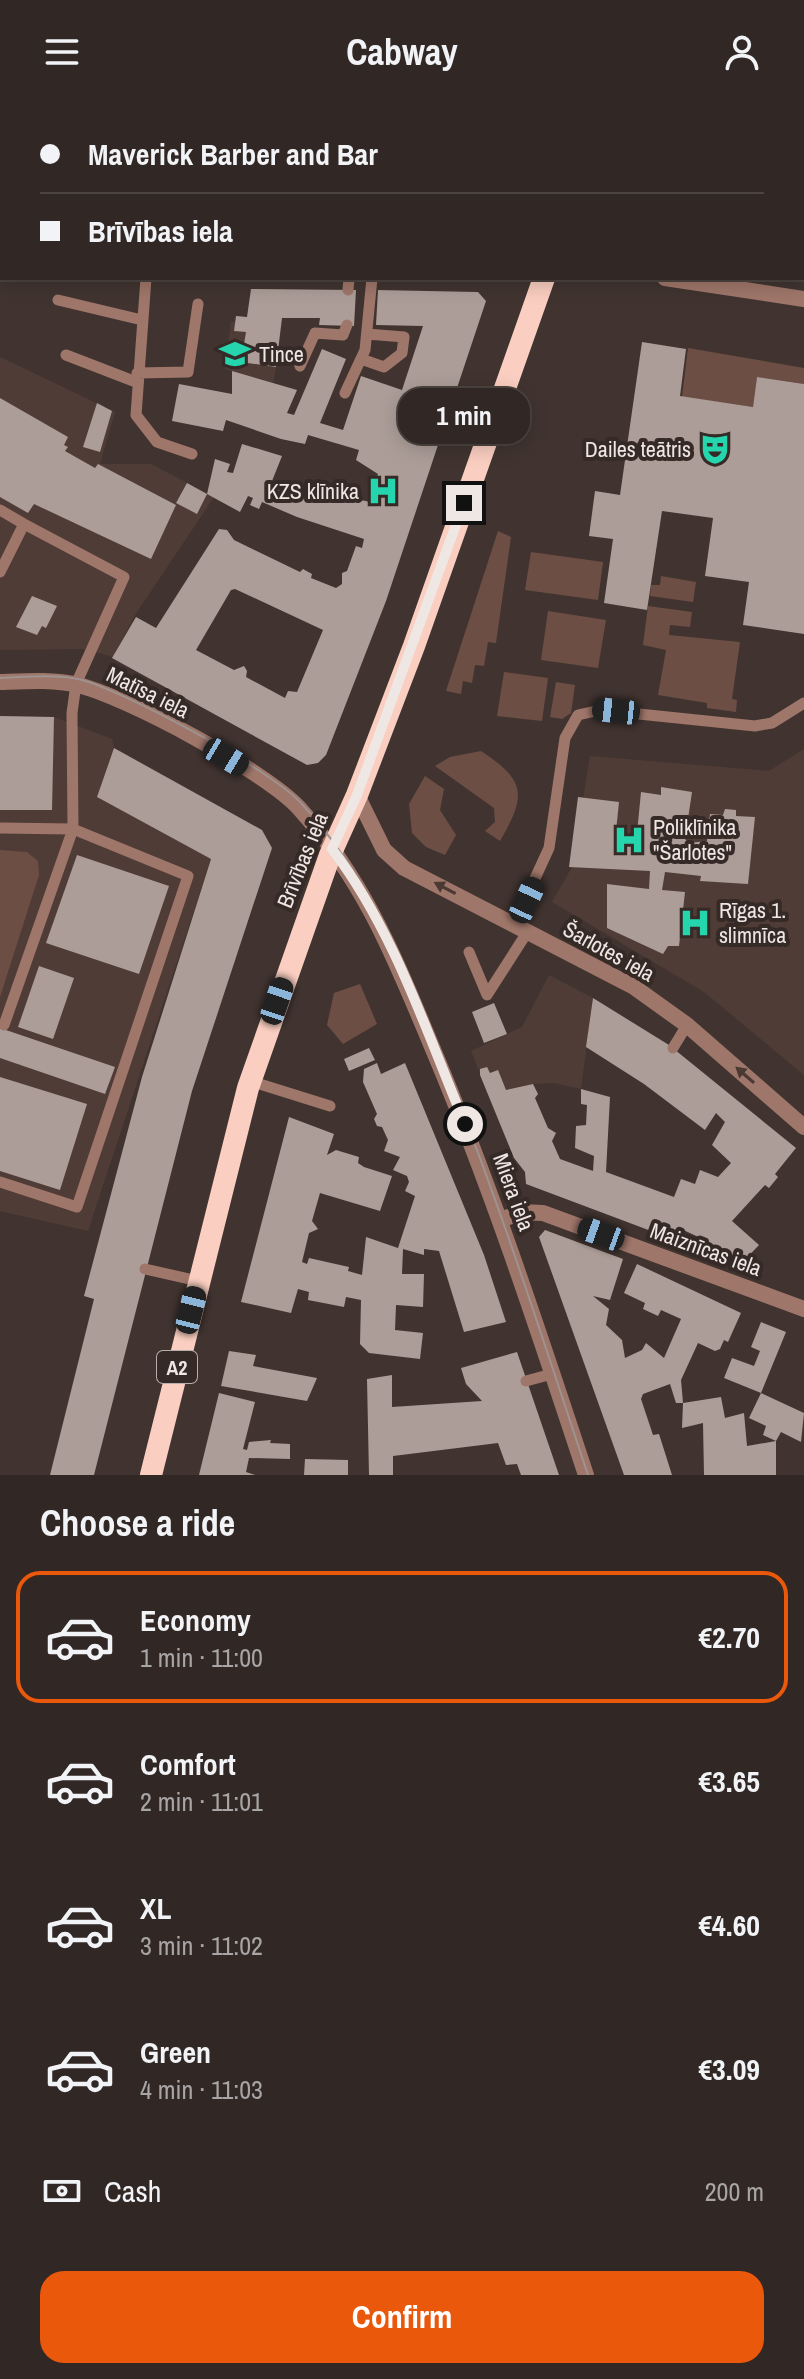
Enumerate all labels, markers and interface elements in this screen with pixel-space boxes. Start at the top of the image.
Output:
text: Cabway [346,28,458,76]
icon: menu [40,30,84,74]
icon: person [720,30,764,74]
text: Maverick Barber and Bar [88,134,378,174]
text: Brīvības iela [88,211,233,251]
school or university icon: Tince [218,337,252,371]
place label: Tince [259,339,304,369]
callout: 1 min [398,387,530,443]
text: 1 min [436,398,492,433]
theatre icon: Dailes teātris [698,432,732,466]
place label: Dailes teātris [585,434,691,464]
hospital icon: KZS klīnika [366,474,400,508]
place label: KZS klīnika [267,476,359,506]
route end [446,485,482,521]
street label: Matīsa iela [102,659,194,725]
car [591,697,641,725]
car [199,734,253,780]
street label: Brīvības iela [269,808,335,912]
place label: Poliklīnika "Šarlotes" [653,812,736,867]
hospital icon: Poliklīnika "Šarlotes" [612,823,646,857]
car [506,873,548,927]
one-way arrow [433,882,456,895]
place label: Rīgas 1. slimnīca [719,895,786,950]
hospital icon: Rīgas 1. slimnīca [678,906,712,940]
street label: Šarlotes iela [558,914,660,988]
car [258,974,296,1028]
one-way arrow [735,1067,755,1085]
route start [447,1106,483,1142]
street label: Miera iela [486,1149,542,1235]
car [574,1215,628,1253]
street label: Maiznīcas iela [646,1215,766,1283]
car [174,1284,208,1336]
road number: A2 [157,1351,197,1383]
text: Choose a ride [40,1499,235,1547]
text: Economy [140,1600,251,1640]
icon: car [44,1601,116,1673]
text: €2.70 [698,1617,760,1657]
text: 1 min · 11:00 [140,1640,263,1675]
text: Comfort [140,1744,236,1784]
icon: car [44,1745,116,1817]
text: €3.65 [698,1761,760,1801]
text: 2 min · 11:01 [140,1784,263,1819]
text: XL [140,1888,171,1928]
icon: car [44,1889,116,1961]
text: €4.60 [698,1905,760,1945]
text: 3 min · 11:02 [140,1928,263,1963]
text: Green [140,2032,211,2072]
icon: car [44,2033,116,2105]
text: €3.09 [698,2049,760,2089]
text: 4 min · 11:03 [140,2072,263,2107]
icon: cash [40,2169,84,2213]
text: Cash [104,2171,161,2211]
text: 200 m [705,2174,764,2209]
button: Confirm [40,2271,764,2363]

